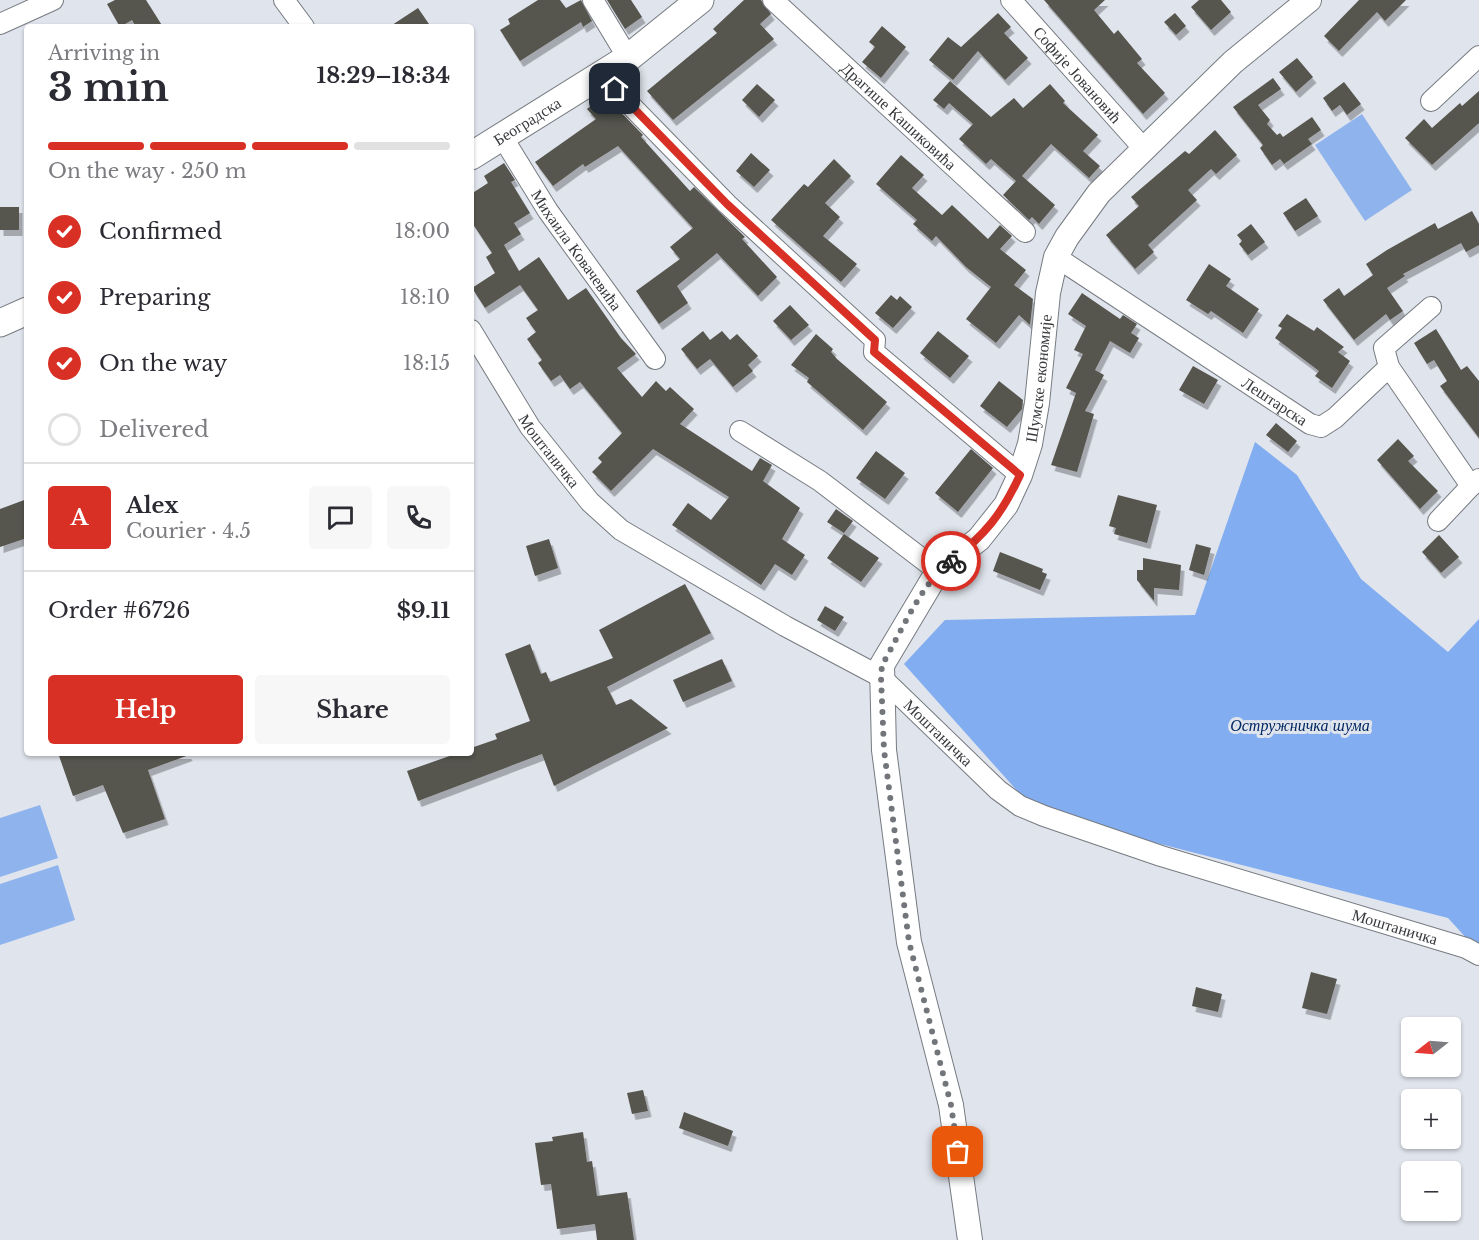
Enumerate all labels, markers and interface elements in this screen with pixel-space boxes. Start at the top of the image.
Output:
street label: Софије Јовановић [1029,22,1126,127]
text: Arriving in [48,41,160,65]
street label: Драгише Кашиковића [837,58,961,174]
text: 18:29–18:34 [317,62,450,89]
text: 3 min [48,63,169,112]
pin [589,63,640,114]
icon: home [598,72,631,105]
street label: Београдска [490,92,564,150]
text: On the way · 250 m [48,159,246,183]
street label: Михаила Ковачевића [527,186,627,314]
icon: check [48,215,81,248]
text: Confirmed [99,218,222,245]
text: 18:00 [395,219,450,243]
icon: check [48,281,81,314]
text: Preparing [99,284,210,311]
text: 18:10 [400,285,450,309]
street label: Шумске економије [1020,313,1056,444]
icon: check [48,347,81,380]
text: On the way [99,350,227,377]
text: 18:15 [403,351,450,375]
street label: Лештарска [1238,372,1311,430]
street label: Моштаничка [514,410,584,491]
text: Delivered [99,416,209,443]
button: chat [309,486,372,549]
button: phone [387,486,450,549]
text: Alex [126,492,179,519]
text: A [71,504,88,531]
text: Courier · 4.5 [126,519,251,543]
courier [921,531,981,591]
icon: bike [935,545,968,578]
text: Order #6726 [48,597,190,624]
text: $9.11 [397,597,450,624]
button: Help [48,675,243,744]
button: Share [255,675,450,744]
street label: Моштаничка [900,695,977,770]
park label: Остружничка шума [1230,715,1370,735]
street label: Моштаничка [1350,904,1440,949]
north arrow [1401,1017,1461,1077]
map controls [1401,1017,1461,1221]
button: + [1401,1089,1461,1149]
pin [932,1126,983,1177]
icon: bag [941,1135,974,1168]
button: − [1401,1161,1461,1221]

